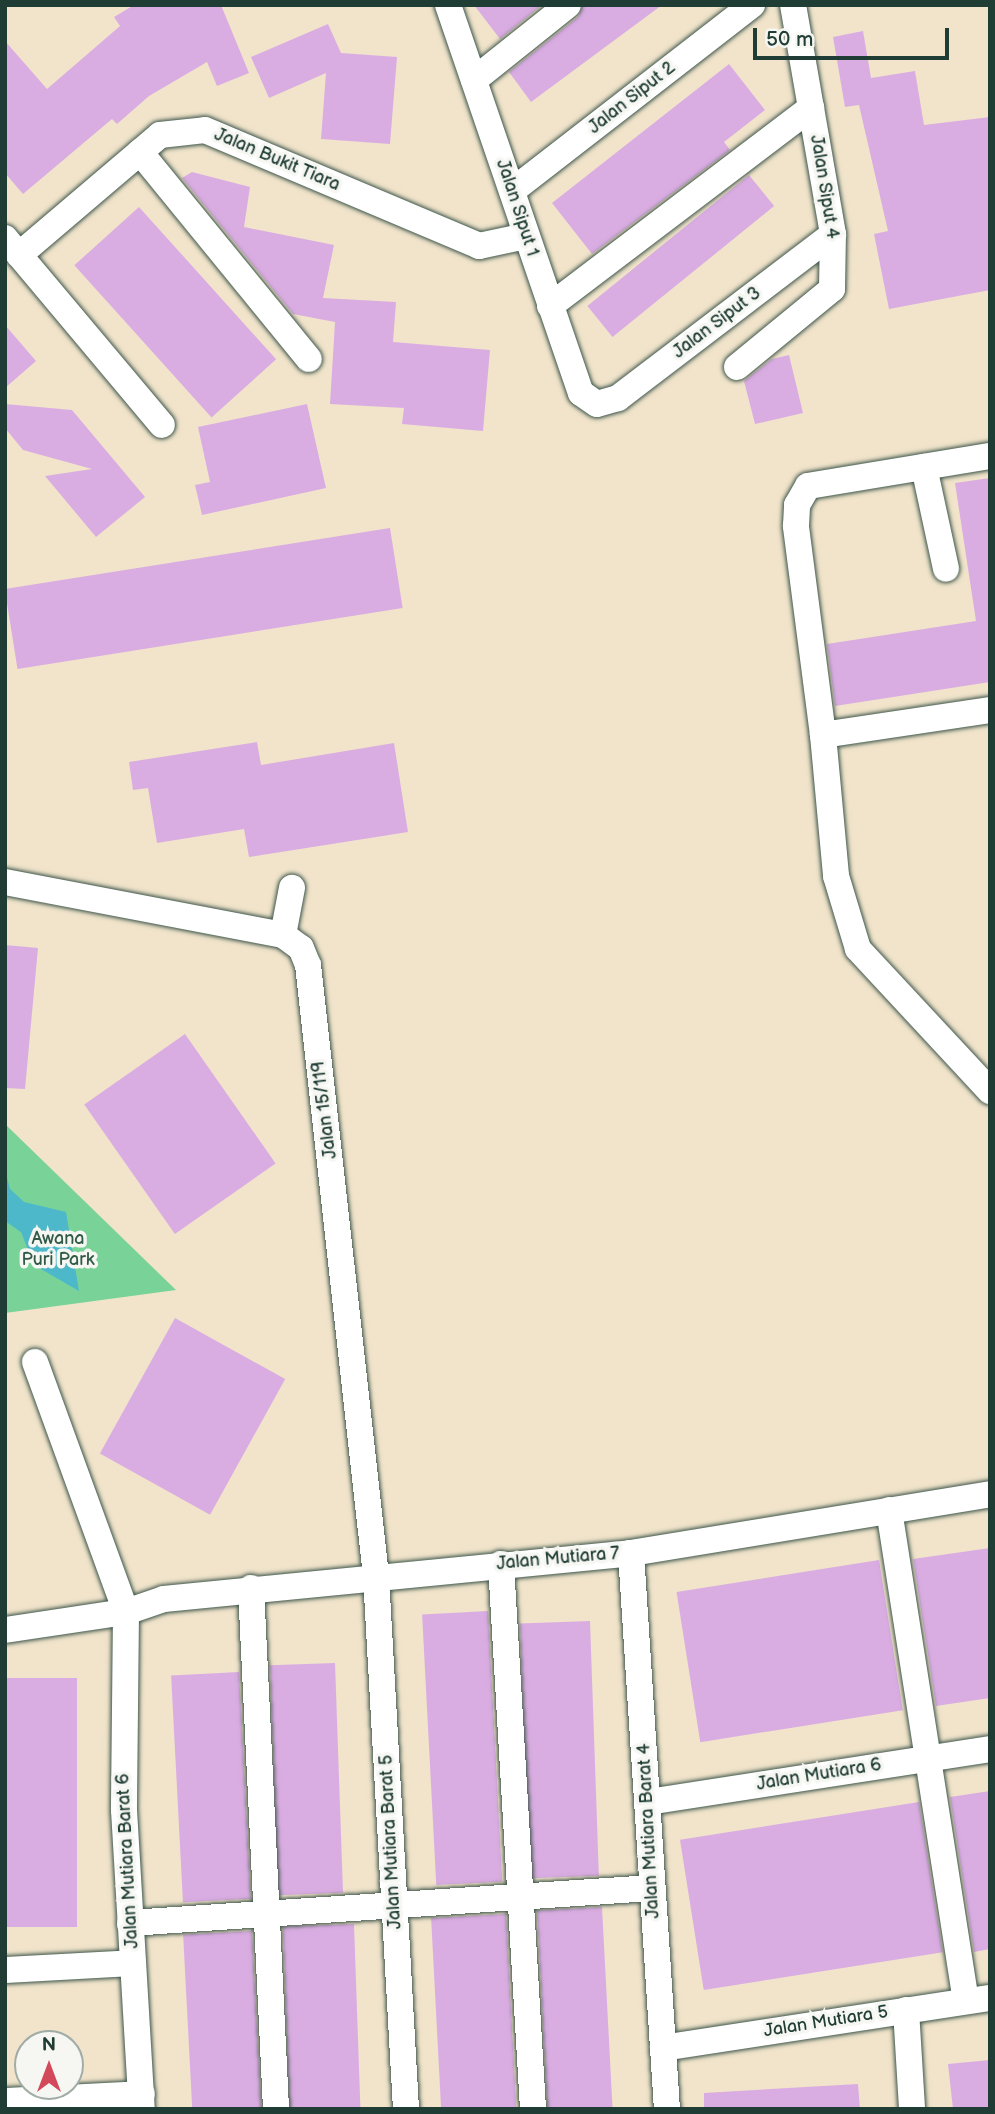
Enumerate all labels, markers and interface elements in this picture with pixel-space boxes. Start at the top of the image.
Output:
scale bar [757,14,953,58]
text: 50 m [766,27,813,52]
street label: Jalan Siput 2 [584,57,680,139]
street label: Jalan Bukit Tiara [211,124,343,196]
street label: Jalan Siput 4 [805,133,843,241]
street label: Jalan Siput 1 [491,157,543,259]
street label: Jalan Siput 3 [669,283,765,363]
street label: Jalan 15/119 [308,1060,342,1160]
park label: Awana Puri Park [21,1229,95,1272]
street label: Jalan Mutiara 7 [495,1543,621,1575]
street label: Jalan Mutiara Barat 4 [634,1743,664,1919]
street label: Jalan Mutiara Barat 5 [376,1754,406,1930]
street label: Jalan Mutiara 6 [755,1754,883,1796]
street label: Jalan Mutiara Barat 6 [113,1773,143,1949]
street label: Jalan Mutiara 5 [762,2002,890,2042]
north arrow [14,2030,84,2100]
text: N [42,2034,56,2057]

